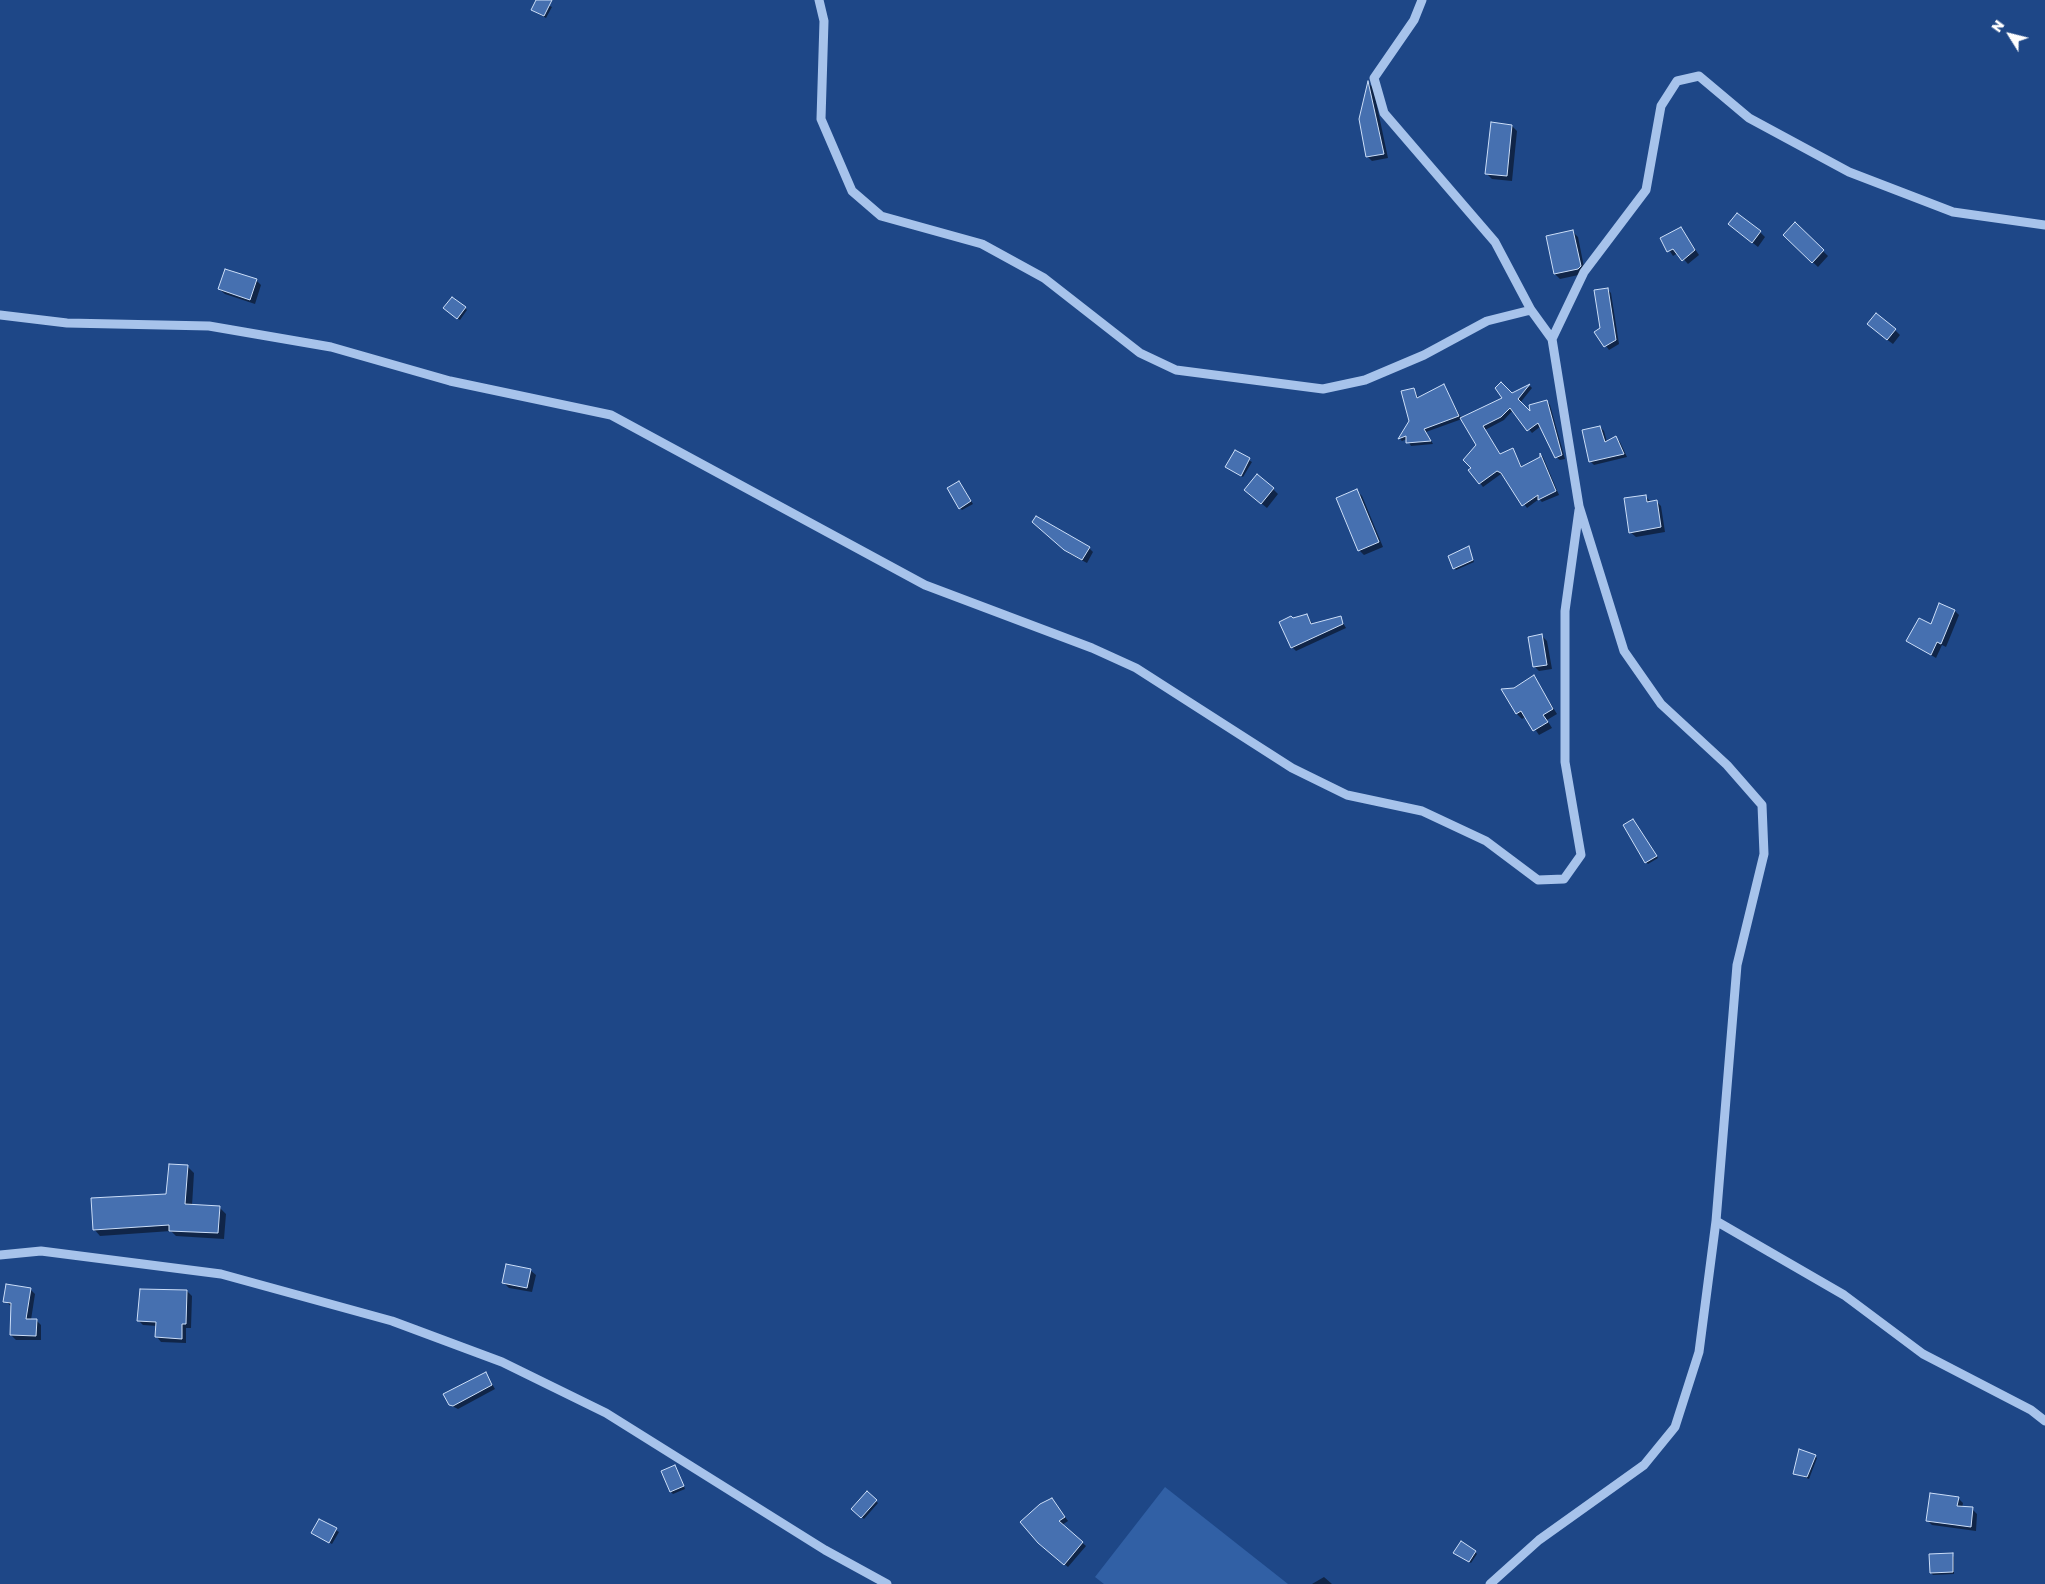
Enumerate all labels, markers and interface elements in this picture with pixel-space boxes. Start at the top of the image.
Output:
north arrow [1985,10,2035,60]
text: N [1987,17,2007,35]

